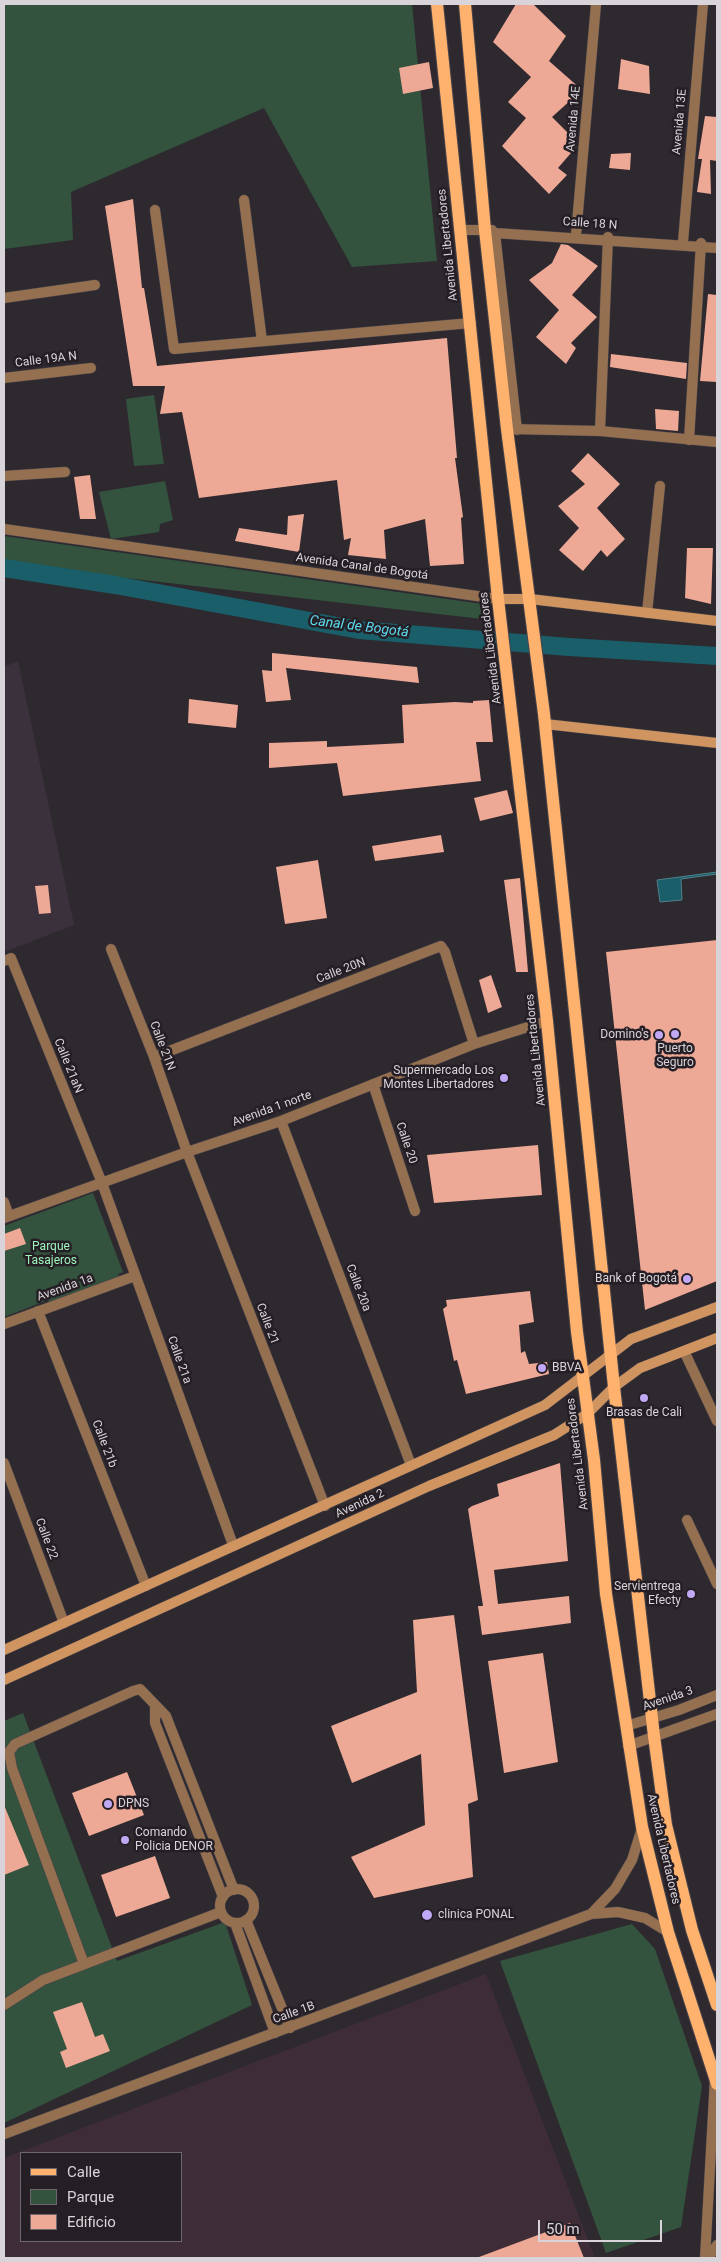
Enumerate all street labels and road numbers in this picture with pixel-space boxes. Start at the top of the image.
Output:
street label: Avenida 14E [564,86,584,152]
street label: Avenida 13E [670,89,690,155]
street label: Avenida Libertadores [435,188,461,302]
street label: Calle 18 N [562,215,618,233]
street label: Calle 19A N [14,349,78,371]
street label: Avenida Canal de Bogotá [295,551,429,583]
street label: Avenida Libertadores [477,591,505,705]
street label: Calle 20N [314,955,368,987]
street label: Avenida Libertadores [523,993,549,1107]
street label: Calle 21N [146,1019,178,1073]
street label: Calle 21aN [50,1036,86,1096]
street label: Avenida 1 norte [230,1088,314,1130]
street label: Calle 20 [392,1120,420,1166]
street label: Calle 20a [342,1262,374,1314]
street label: Avenida 1a [35,1271,95,1305]
street label: Calle 21 [253,1301,281,1347]
street label: Calle 21a [164,1334,194,1386]
street label: Avenida Libertadores [564,1397,592,1511]
street label: Calle 21b [88,1418,120,1470]
street label: Avenida 2 [333,1486,387,1522]
street label: Calle 22 [32,1516,60,1562]
street label: Avenida 3 [641,1684,695,1714]
street label: Avenida Libertadores [643,1792,683,1906]
street label: Calle 1B [271,1999,317,2027]

